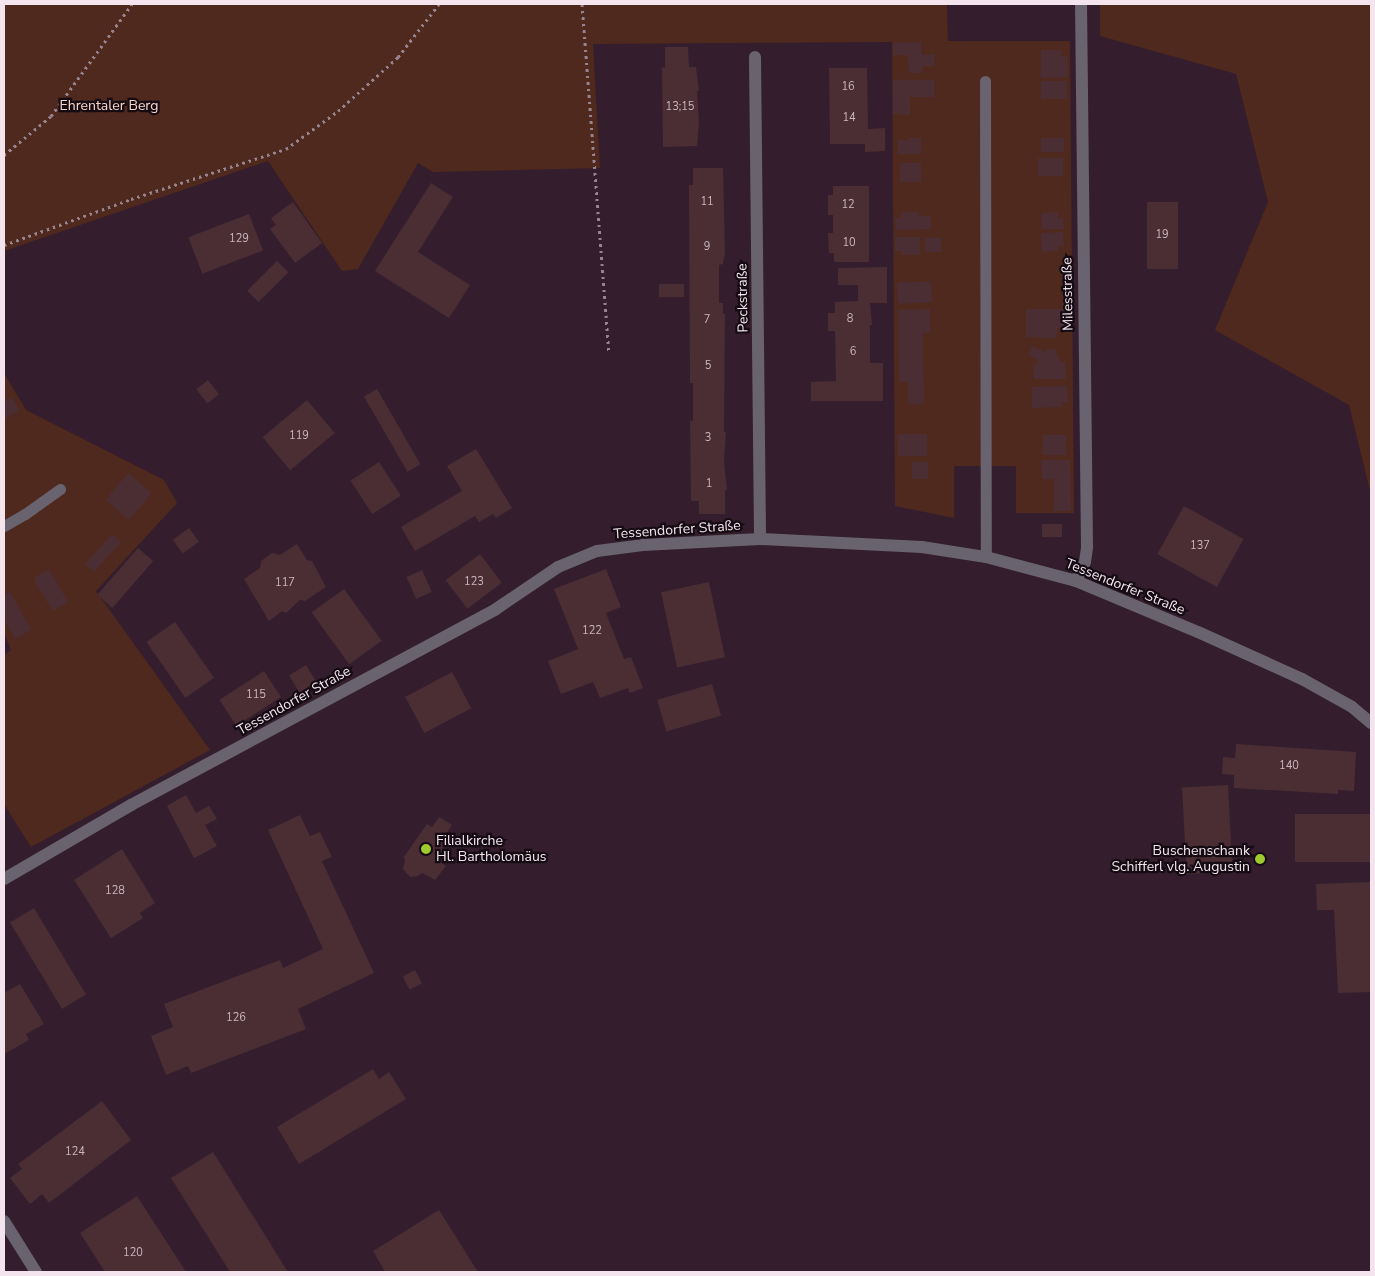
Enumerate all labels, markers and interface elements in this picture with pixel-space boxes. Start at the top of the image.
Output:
house number: 16 [841,80,855,94]
park label: Ehrentaler Berg [60,98,158,114]
house number: 13;15 [666,100,694,114]
house number: 14 [842,111,856,125]
house number: 11 [700,195,714,209]
house number: 12 [841,198,855,212]
house number: 19 [1155,228,1169,242]
house number: 129 [229,232,249,246]
house number: 10 [842,236,856,250]
house number: 9 [704,240,710,254]
street label: Milesstraße [1059,257,1077,331]
street label: Peckstraße [734,263,752,333]
house number: 8 [847,312,853,326]
house number: 7 [704,313,710,327]
house number: 6 [850,345,856,359]
house number: 5 [705,359,711,373]
house number: 119 [289,429,309,443]
house number: 3 [705,431,711,445]
house number: 1 [706,477,712,491]
street label: Tessendorfer Straße [613,517,741,543]
house number: 137 [1190,539,1210,553]
street label: Tessendorfer Straße [1063,555,1187,619]
house number: 123 [464,575,484,589]
house number: 117 [275,576,295,590]
house number: 122 [582,624,602,638]
street label: Tessendorfer Straße [234,663,354,739]
house number: 115 [246,688,266,702]
house number: 140 [1279,759,1299,773]
place label: Filialkirche Hl. Bartholomäus [436,833,546,866]
marker: Filialkirche Hl. Bartholomäus [420,843,432,855]
place label: Buschenschank Schifferl vlg. Augustin [1111,843,1250,876]
marker: Buschenschank Schifferl vlg. Augustin [1254,853,1266,865]
house number: 128 [105,884,125,898]
house number: 126 [226,1011,246,1025]
house number: 124 [65,1145,85,1159]
house number: 120 [123,1246,143,1260]

